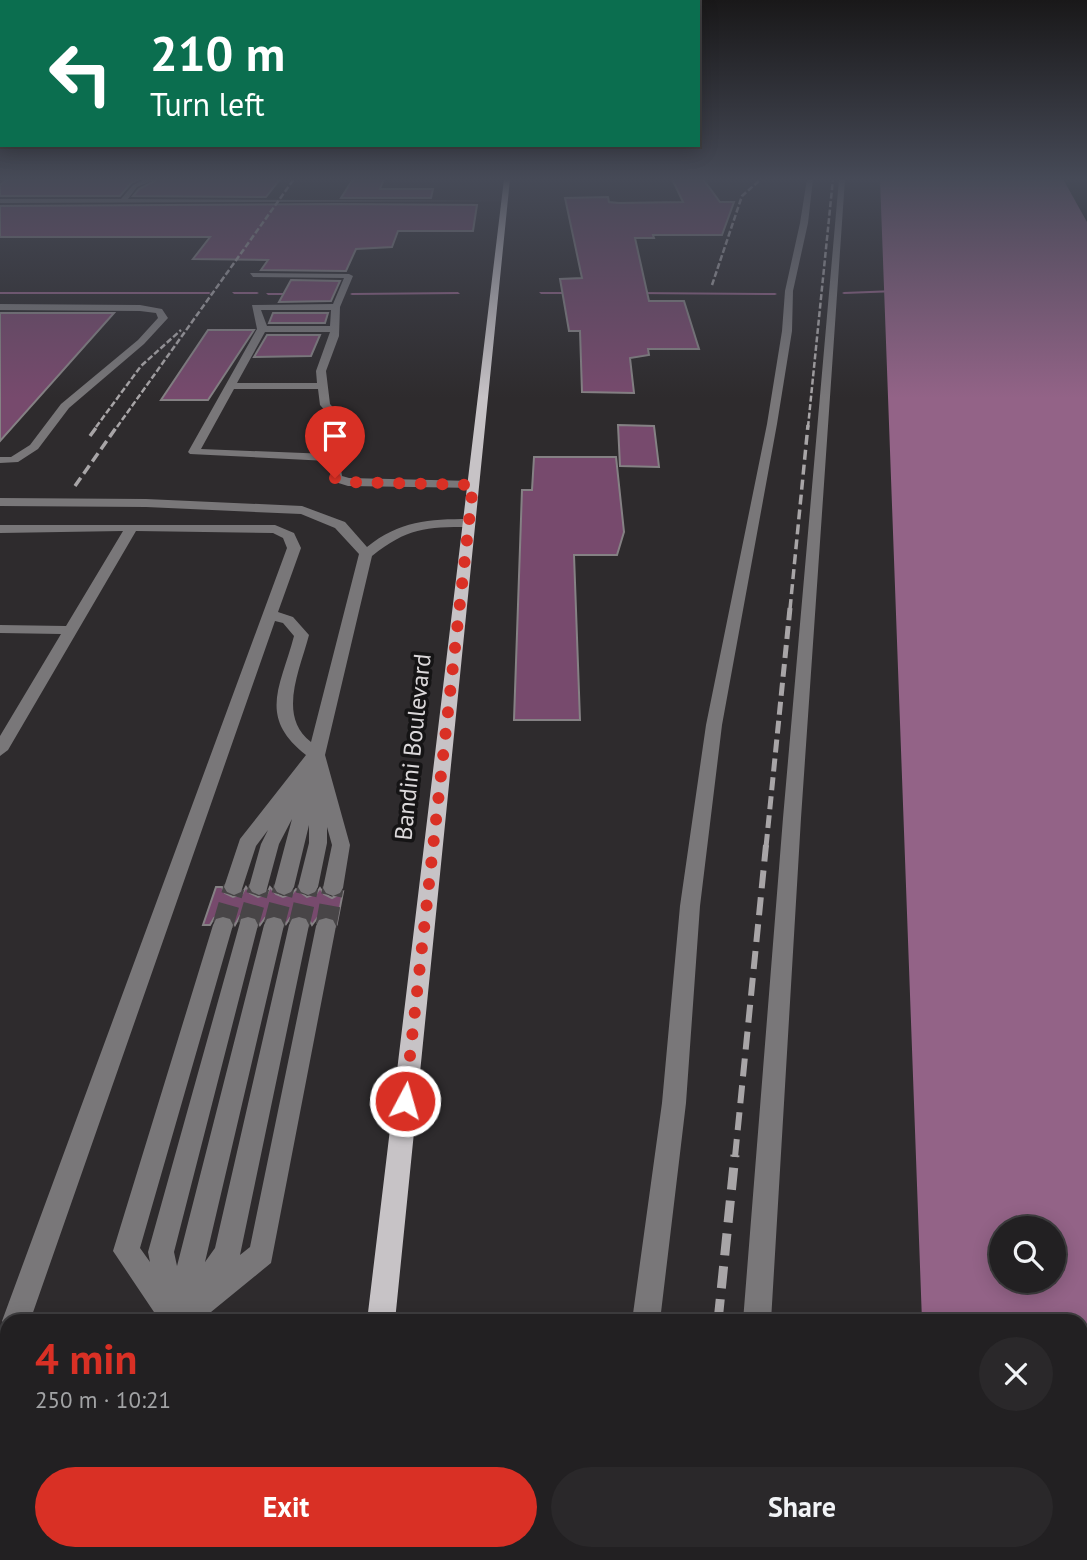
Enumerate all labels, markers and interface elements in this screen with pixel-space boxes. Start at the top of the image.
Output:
text: 210 m [150,21,285,85]
icon: left [35,28,126,119]
text: Turn left [150,83,265,125]
pin [305,406,365,478]
icon: arrive [316,417,354,455]
street label: Bandini Boulevard [387,652,438,842]
position arrow [368,1064,442,1138]
map controls [989,1216,1066,1293]
button: search [989,1216,1066,1293]
text: 4 min [35,1331,137,1386]
button: close [979,1337,1053,1411]
text: 250 m · 10:21 [35,1385,171,1414]
button: Exit [35,1467,537,1547]
button: Share [551,1467,1053,1547]

